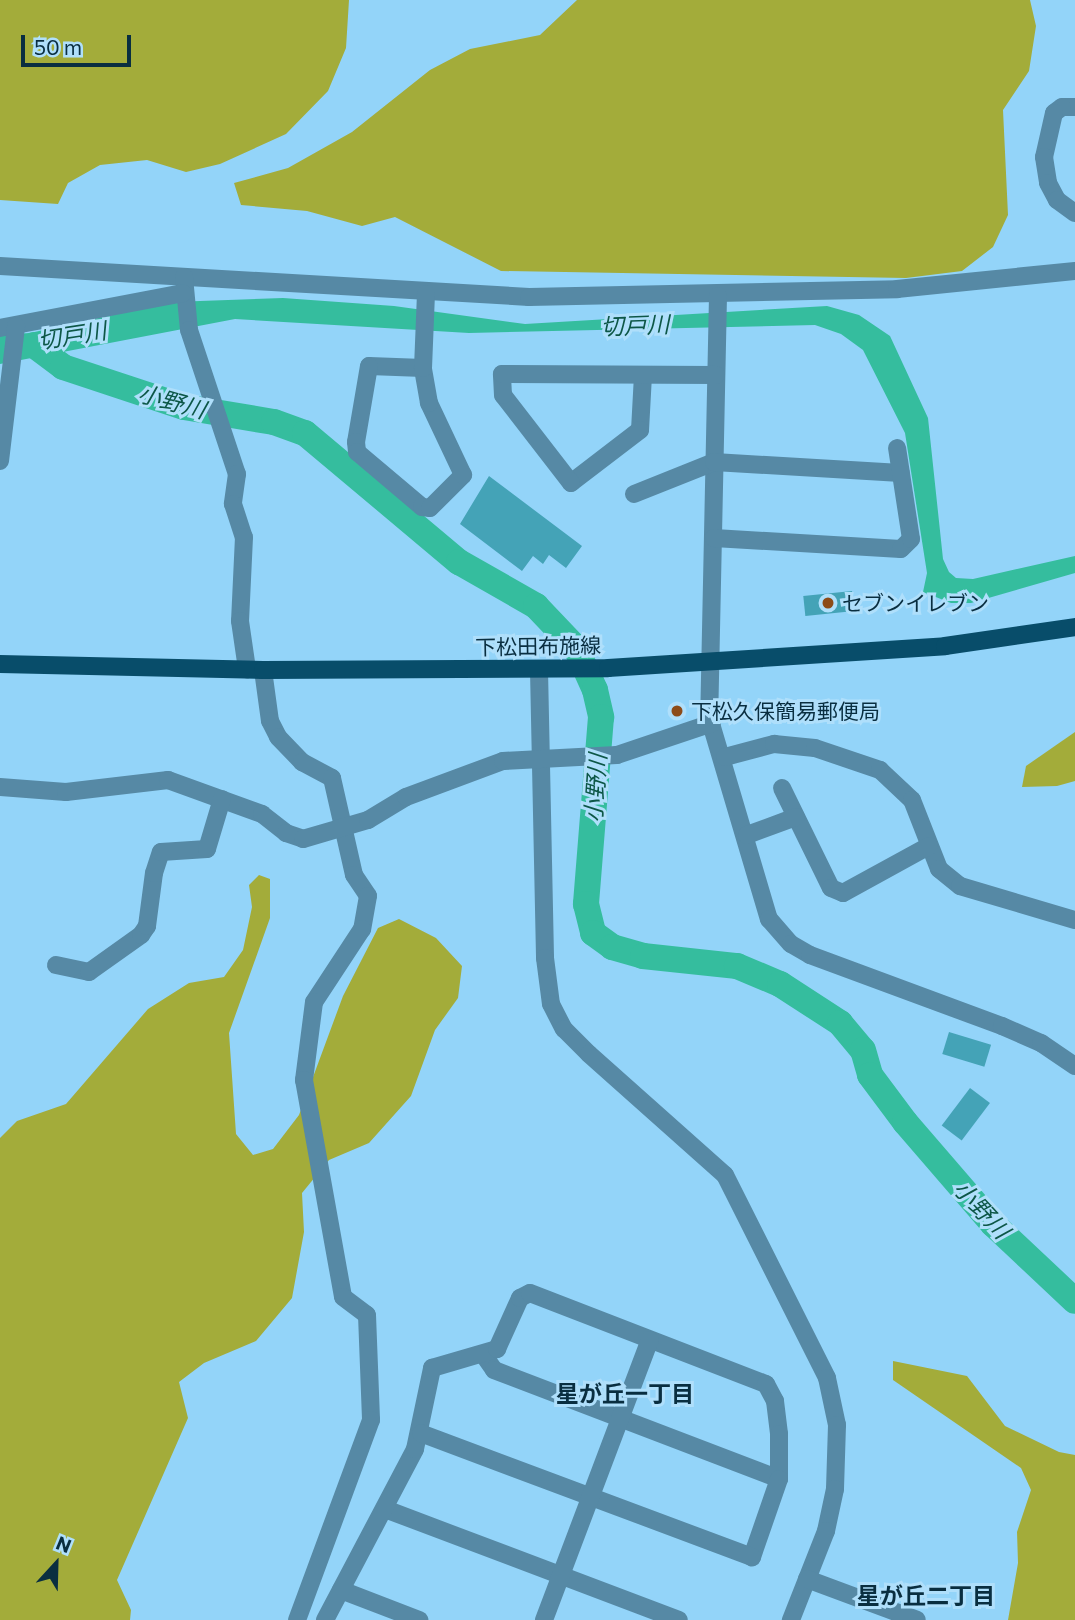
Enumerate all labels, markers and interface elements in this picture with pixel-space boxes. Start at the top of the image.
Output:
scale bar [24,21,135,65]
text: 50 m [34,34,82,59]
water label: 切戸川 [600,310,670,340]
water label: 切戸川 [36,316,108,354]
water label: 小野川 [135,379,209,423]
place label: セブンイレブン [842,590,989,616]
marker: セブンイレブン [820,595,836,611]
street label: 下松田布施線 [475,632,601,660]
place label: 下松久保簡易郵便局 [691,698,880,724]
marker: 下松久保簡易郵便局 [669,703,685,719]
water label: 小野川 [579,753,611,823]
water label: 小野川 [948,1174,1016,1244]
district label: 星が丘一丁目 [556,1379,694,1407]
north arrow [21,1529,91,1599]
text: N [53,1531,75,1557]
district label: 星が丘二丁目 [857,1581,995,1609]

